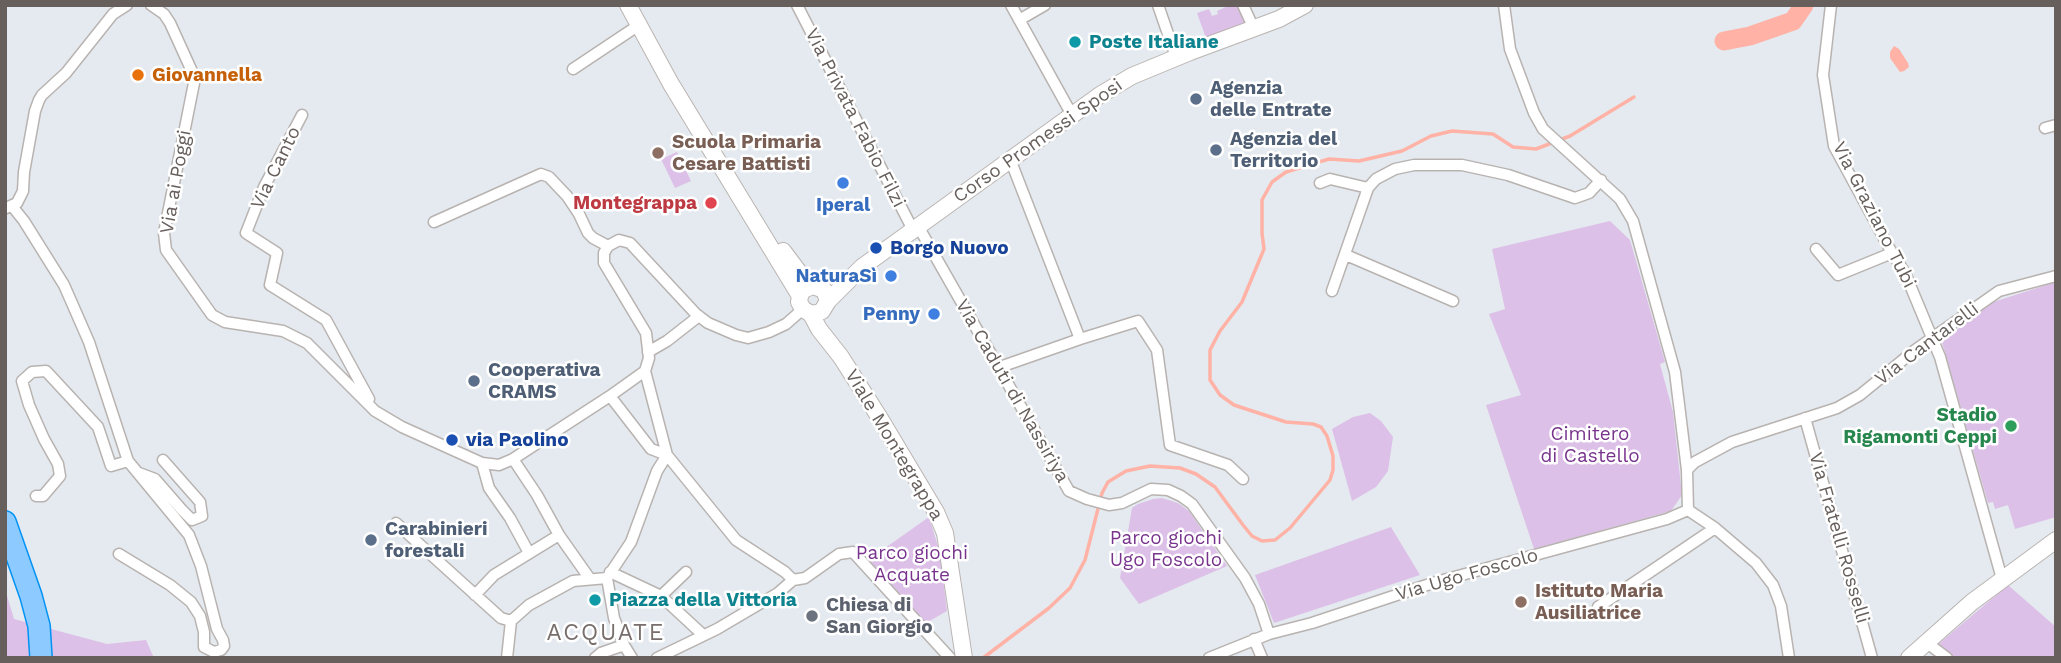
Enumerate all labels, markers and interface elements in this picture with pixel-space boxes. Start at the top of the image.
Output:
street label: Via Privata Fabio Filzi [800,25,910,211]
place label: Poste Italiane [1089,31,1219,53]
marker: Poste Italiane [1067,34,1083,50]
place label: Giovannella [152,64,262,86]
marker: Giovannella [130,67,146,83]
street label: Corso Promessi Sposi [949,74,1127,208]
place label: Agenzia delle Entrate [1210,77,1332,121]
marker: Agenzia delle Entrate [1188,91,1204,107]
street label: Via Canto [246,123,306,213]
street label: Via ai Poggi [156,128,196,236]
place label: Agenzia del Territorio [1230,128,1337,172]
place label: Scuola Primaria Cesare Battisti [672,131,821,175]
street label: Via Graziano Tubi [1827,138,1921,292]
marker: Agenzia del Territorio [1208,142,1224,158]
marker: Scuola Primaria Cesare Battisti [650,145,666,161]
marker: Iperal [835,175,851,191]
place label: Montegrappa [573,192,697,214]
place label: Iperal [816,194,870,216]
marker: Montegrappa [703,195,719,211]
place label: Borgo Nuovo [890,237,1009,259]
marker: Borgo Nuovo [868,240,884,256]
place label: NaturaSì [795,265,877,287]
marker: NaturaSì [883,268,899,284]
street label: Via Caduti di Nassiriya [950,295,1074,487]
street label: Via Cantarelli [1871,298,1983,390]
place label: Penny [863,303,920,325]
marker: Penny [926,306,942,322]
place label: Cooperativa CRAMS [488,359,601,403]
street label: Viale Montegrappa [840,365,948,525]
marker: Cooperativa CRAMS [466,373,482,389]
place label: Stadio Rigamonti Ceppi [1843,404,1997,448]
marker: Stadio Rigamonti Ceppi [2003,418,2019,434]
park label: Cimitero di Castello [1540,423,1640,467]
place label: via Paolino [466,429,569,451]
marker: via Paolino [444,432,460,448]
street label: Via Fratelli Rosselli [1804,450,1874,626]
place label: Carabinieri forestali [385,518,487,562]
park label: Parco giochi Ugo Foscolo [1110,527,1222,571]
marker: Carabinieri forestali [363,532,379,548]
park label: Parco giochi Acquate [856,542,968,586]
street label: Via Ugo Foscolo [1393,544,1541,606]
place label: Istituto Maria Ausiliatrice [1535,580,1663,624]
place label: Piazza della Vittoria [609,589,797,611]
marker: Piazza della Vittoria [587,592,603,608]
place label: Chiesa di San Giorgio [826,594,933,638]
marker: Istituto Maria Ausiliatrice [1513,594,1529,610]
marker: Chiesa di San Giorgio [804,608,820,624]
district label: ACQUATE [547,619,665,647]

